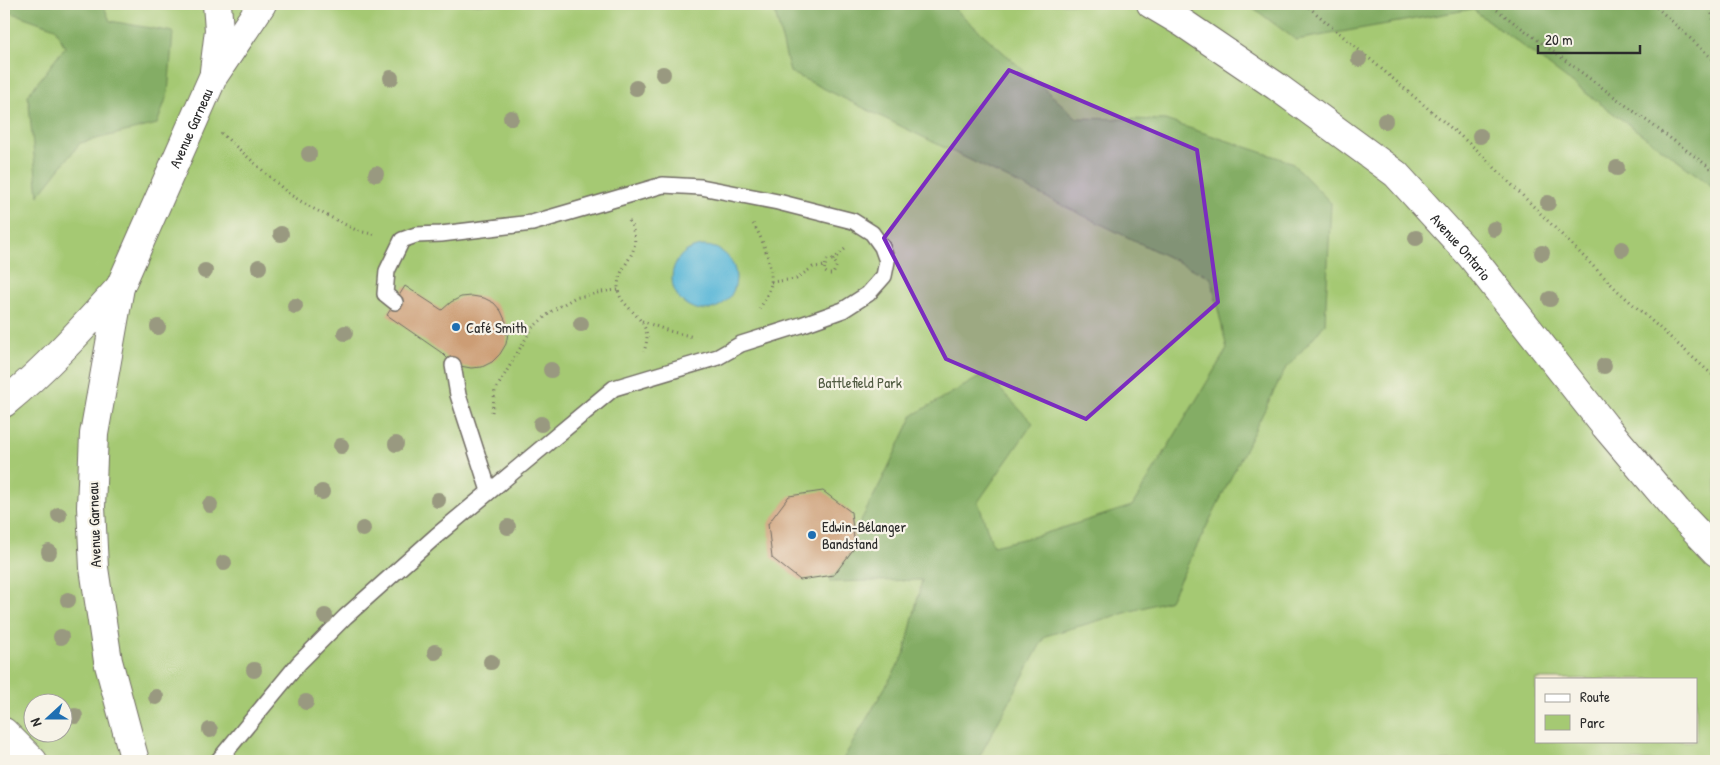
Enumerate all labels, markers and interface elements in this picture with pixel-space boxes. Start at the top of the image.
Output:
scale bar [1538,22,1640,54]
text: 20 m [1545,29,1572,50]
street label: Avenue Garneau [164,85,217,171]
street label: Avenue Ontario [1426,208,1497,284]
place label: Café Smith [466,317,527,338]
marker: Café Smith [450,321,462,333]
park label: Battlefield Park [818,372,902,393]
street label: Avenue Garneau [82,482,106,568]
place label: Edwin-Bélanger Bandstand [822,516,906,554]
marker: Edwin-Bélanger Bandstand [806,529,818,541]
legend [1535,678,1698,742]
text: Route [1580,686,1610,707]
north arrow [22,692,72,742]
text: Parc [1580,712,1605,733]
text: N [25,715,46,730]

